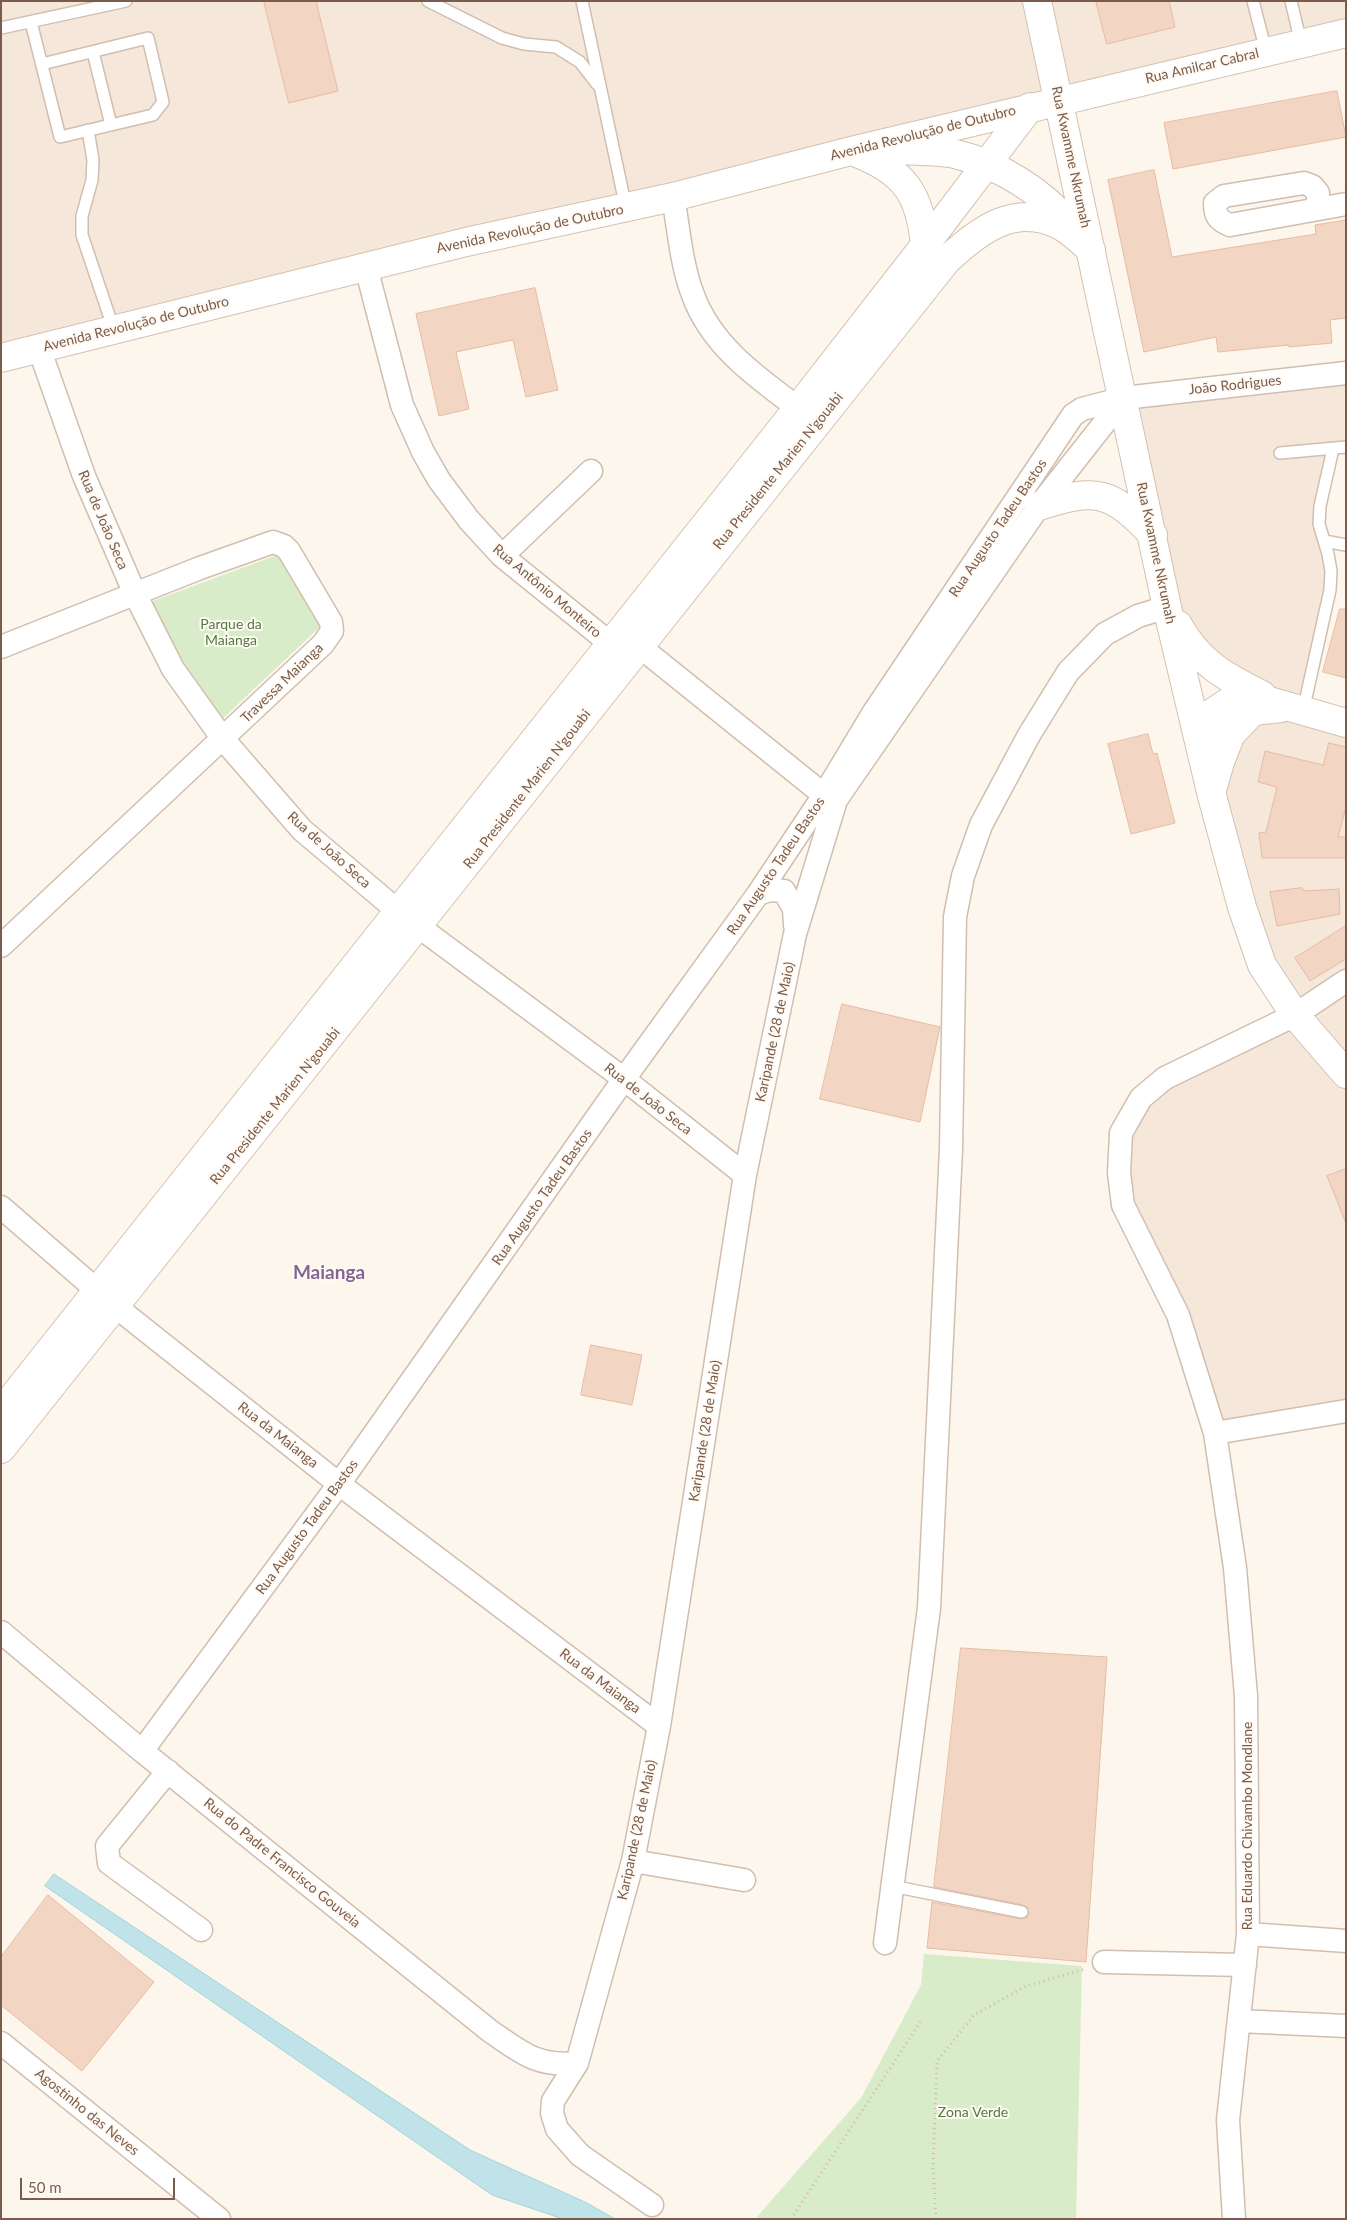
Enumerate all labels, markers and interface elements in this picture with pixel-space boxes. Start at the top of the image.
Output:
street label: Rua Amilcar Cabral [1144,45,1260,87]
street label: Rua Kwamme Nkrumah [1048,85,1094,229]
street label: Avenida Revolução de Outubro [828,102,1018,164]
street label: Avenida Revolução de Outubro [435,201,625,257]
street label: Avenida Revolução de Outubro [41,293,231,355]
street label: João Rodrigues [1188,372,1282,398]
street label: Rua Presidente Marien N'gouabi [709,389,847,553]
street label: Rua Augusto Tadeu Bastos [946,456,1050,600]
street label: Rua de João Seca [74,468,132,572]
street label: Rua Kwamme Nkrumah [1133,481,1179,625]
street label: Rua Antônio Monteiro [489,541,605,641]
park label: Parque da Maianga [200,616,262,648]
street label: Travessa Maianga [237,640,327,726]
street label: Rua Presidente Marien N'gouabi [460,706,594,872]
street label: Rua Augusto Tadeu Bastos [724,794,828,938]
street label: Rua de João Seca [284,808,374,892]
street label: Karipande (28 de Maio) [752,960,798,1104]
street label: Rua Presidente Marien N'gouabi [206,1024,344,1188]
street label: Rua de João Seca [601,1060,695,1138]
street label: Rua Augusto Tadeu Bastos [488,1126,596,1268]
district label: Maianga [293,1262,365,1284]
street label: Karipande (28 de Maio) [686,1359,724,1503]
street label: Rua da Maianga [234,1398,322,1472]
street label: Rua Augusto Tadeu Bastos [252,1456,362,1598]
street label: Rua da Maianga [556,1645,644,1717]
street label: Rua Eduardo Chivambo Mondlane [1239,1722,1255,1930]
street label: Karipande (28 de Maio) [614,1758,660,1902]
street label: Rua do Padre Francisco Gouveia [200,1795,364,1931]
street label: Agostinho das Neves [32,2065,142,2159]
park label: Zona Verde [938,2104,1008,2120]
scale bar [22,2168,178,2200]
text: 50 m [28,2178,62,2196]

